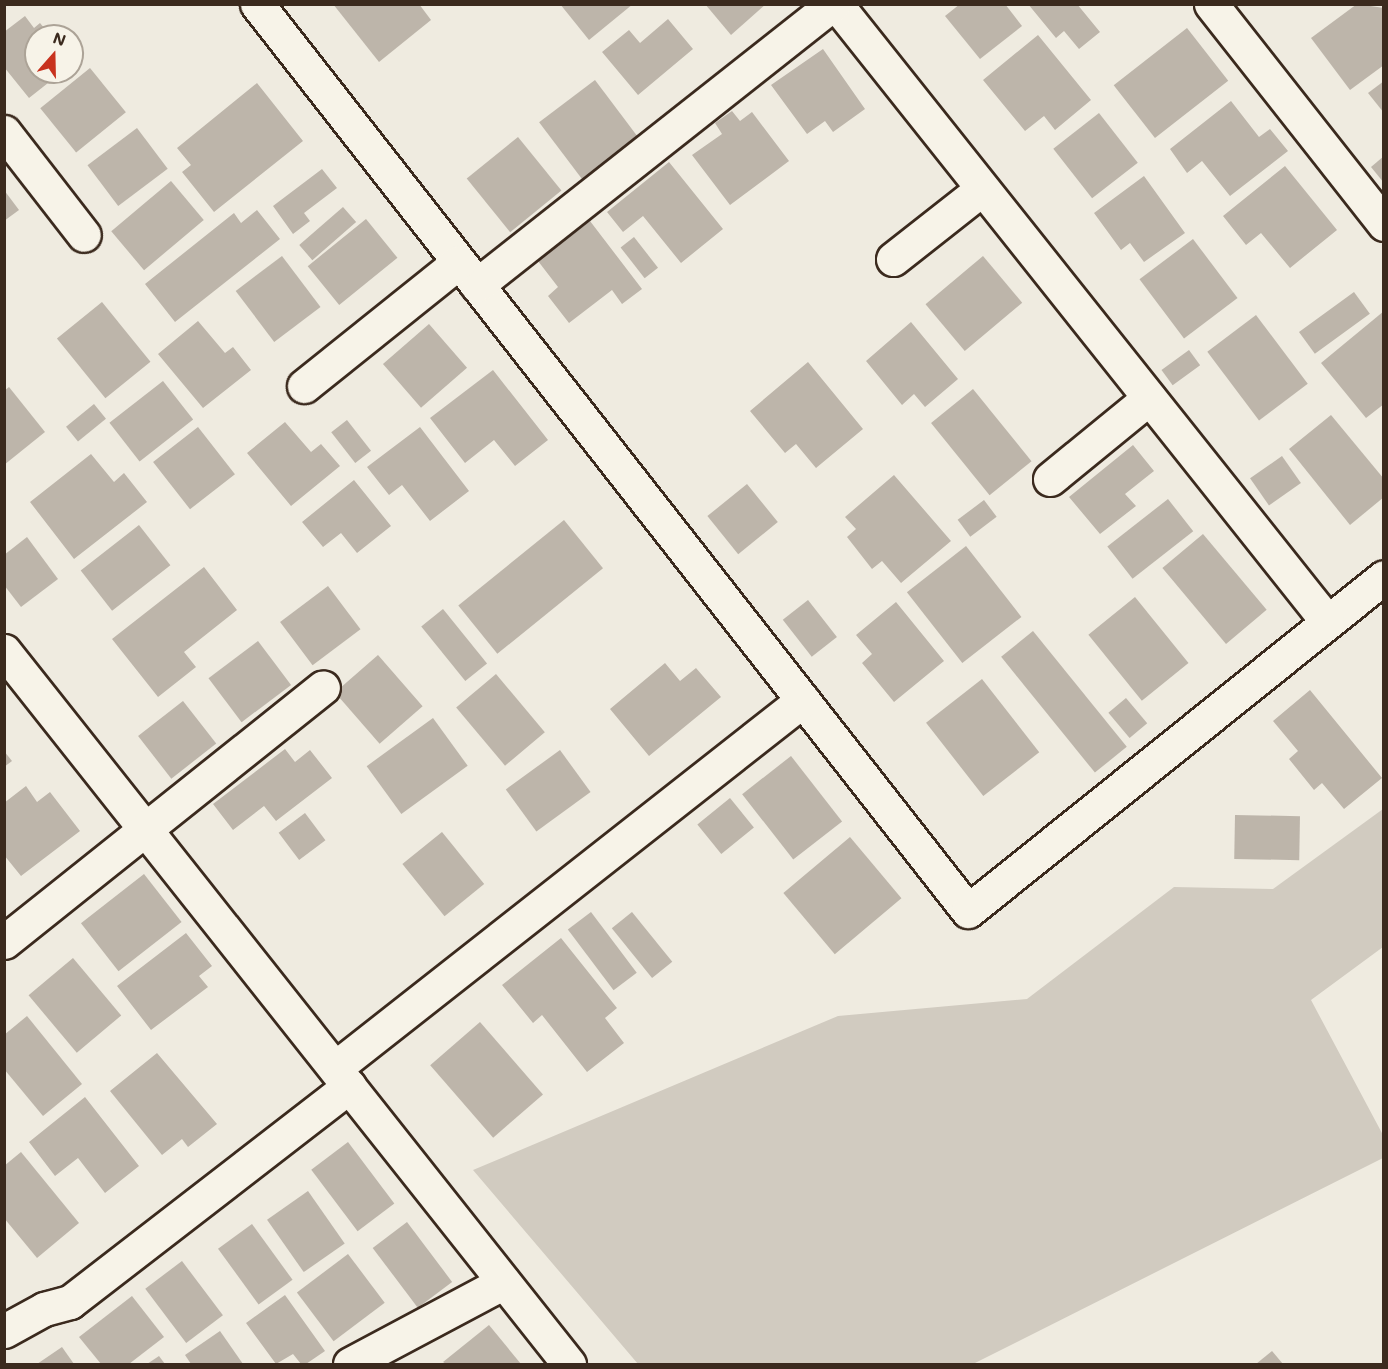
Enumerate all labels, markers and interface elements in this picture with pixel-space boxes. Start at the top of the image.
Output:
north arrow [24,24,84,84]
text: N [50,27,69,50]

